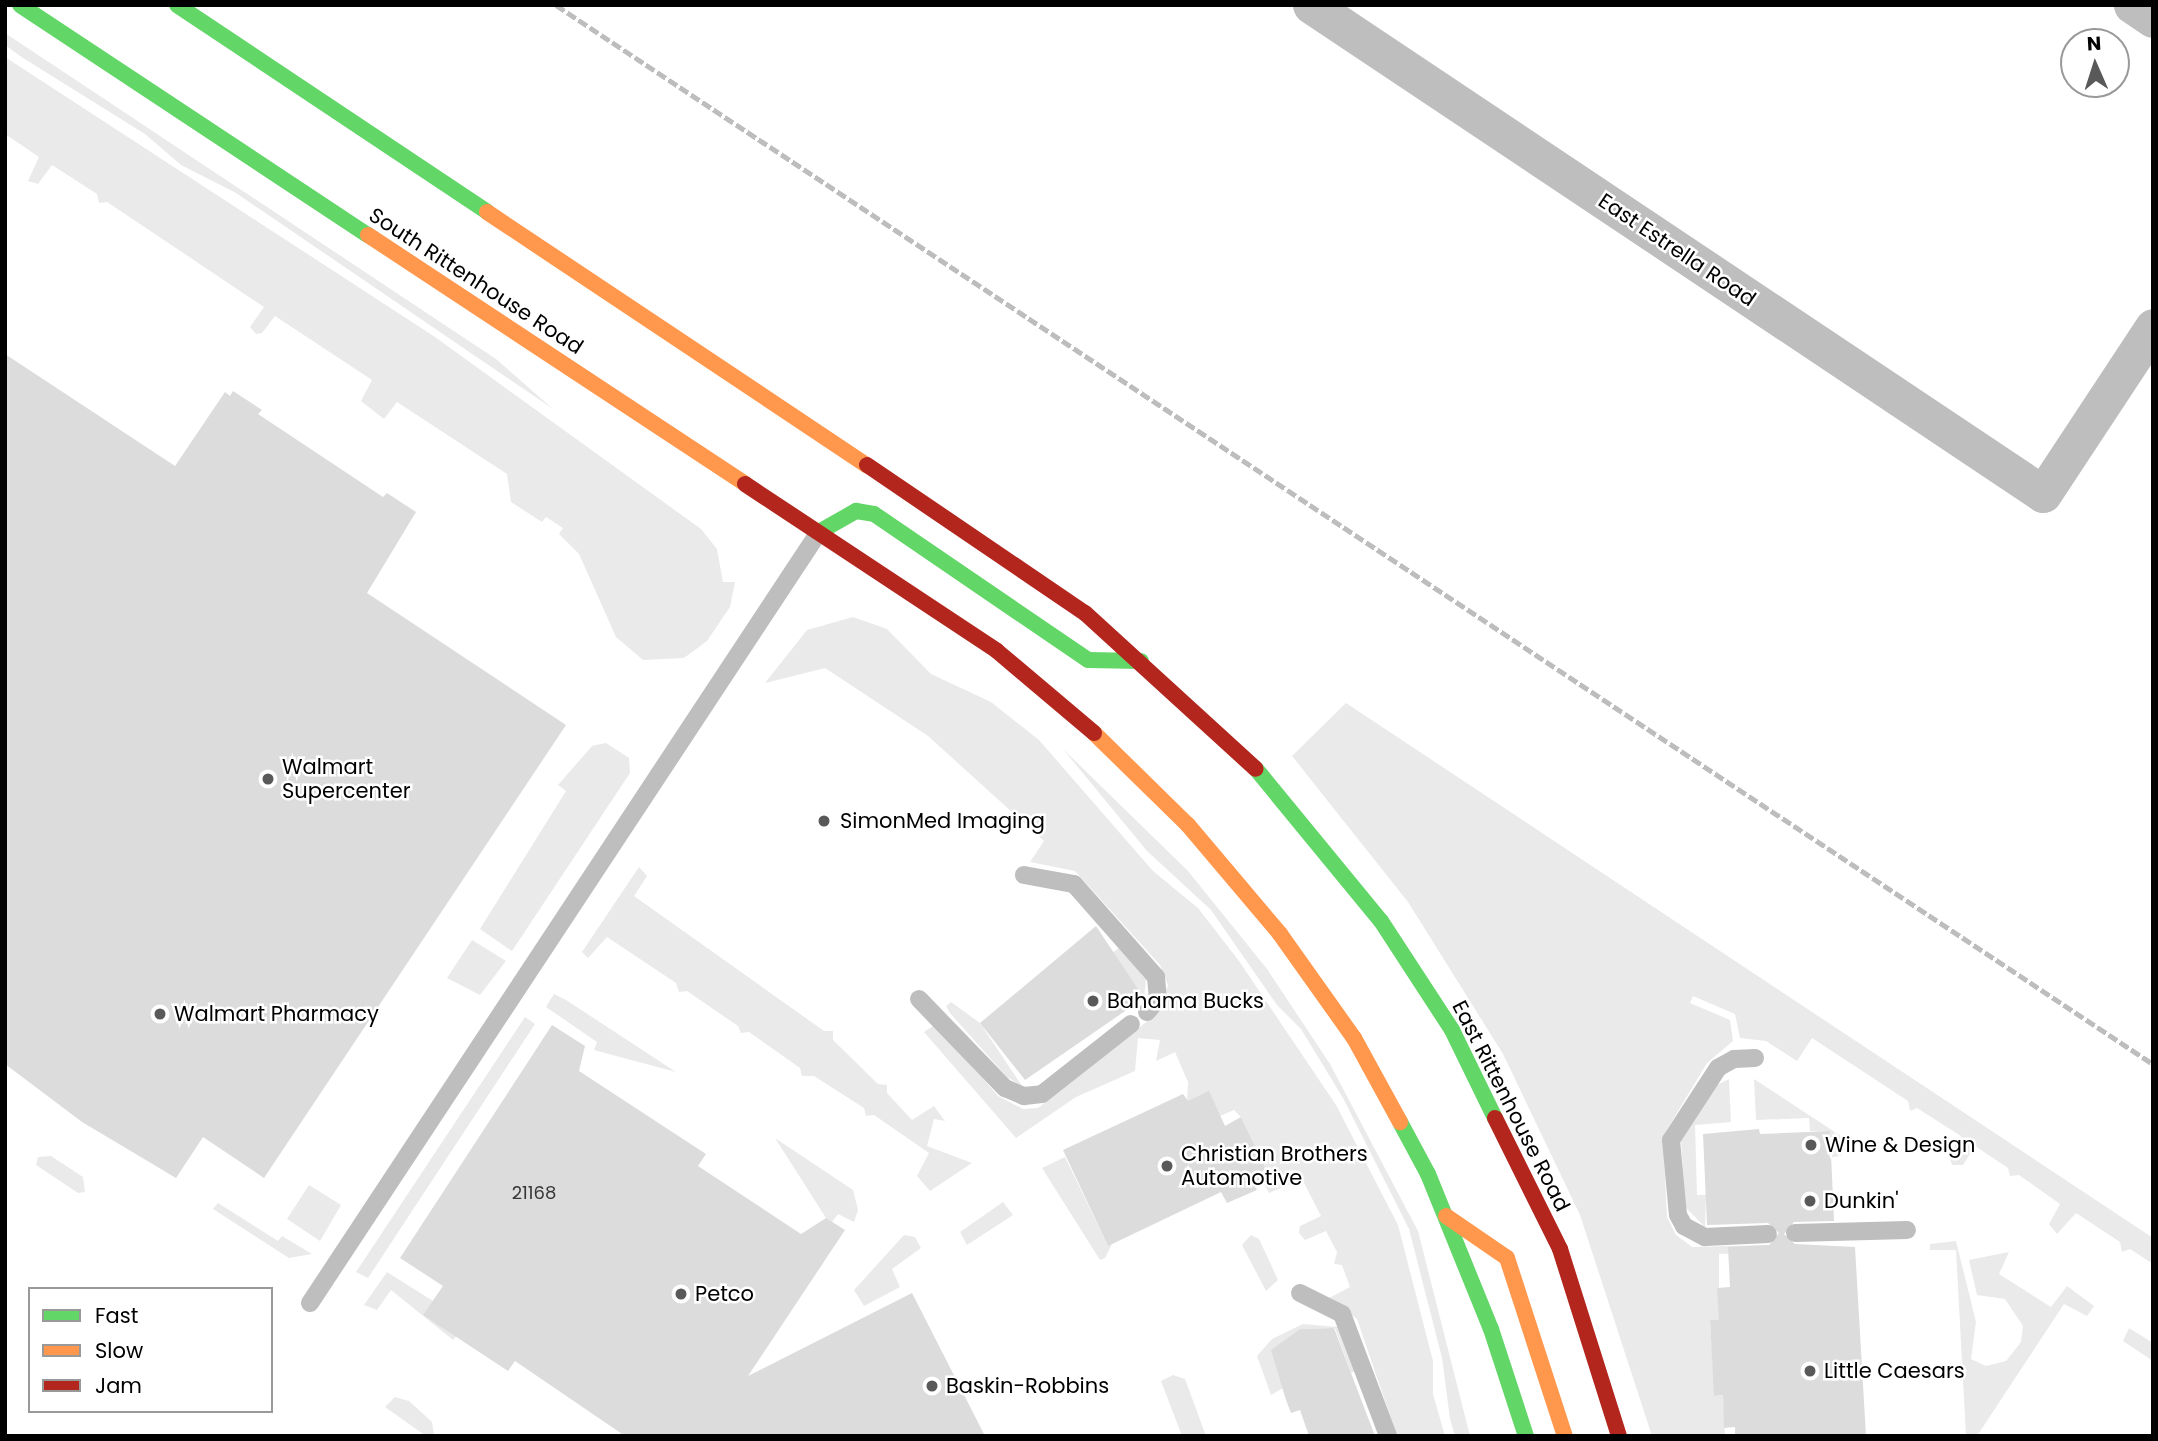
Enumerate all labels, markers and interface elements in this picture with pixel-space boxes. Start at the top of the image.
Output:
north arrow [2060,28,2130,98]
text: N [2086,30,2102,57]
street label: East Estrella Road [1594,188,1760,312]
street label: South Rittenhouse Road [364,202,588,360]
place label: Walmart Supercenter [282,754,411,804]
marker: Walmart Supercenter [260,771,276,787]
place label: SimonMed Imaging [840,808,1045,834]
marker: SimonMed Imaging [814,811,834,831]
place label: Bahama Bucks [1107,988,1264,1014]
marker: Bahama Bucks [1085,993,1101,1009]
street label: East Rittenhouse Road [1447,996,1575,1216]
place label: Walmart Pharmacy [174,1001,379,1027]
marker: Walmart Pharmacy [152,1006,168,1022]
place label: Wine & Design [1825,1132,1975,1158]
marker: Wine & Design [1803,1137,1819,1153]
place label: Christian Brothers Automotive [1181,1141,1368,1191]
marker: Christian Brothers Automotive [1159,1158,1175,1174]
house number: 21168 [512,1182,556,1204]
place label: Dunkin' [1824,1188,1898,1214]
marker: Dunkin' [1802,1193,1818,1209]
place label: Petco [695,1281,754,1307]
marker: Petco [673,1286,689,1302]
legend [28,1287,273,1413]
text: Fast [95,1301,138,1330]
text: Slow [95,1336,143,1365]
place label: Little Caesars [1824,1358,1965,1384]
marker: Little Caesars [1802,1363,1818,1379]
text: Jam [95,1371,142,1400]
place label: Baskin-Robbins [946,1373,1109,1399]
marker: Baskin-Robbins [924,1378,940,1394]

